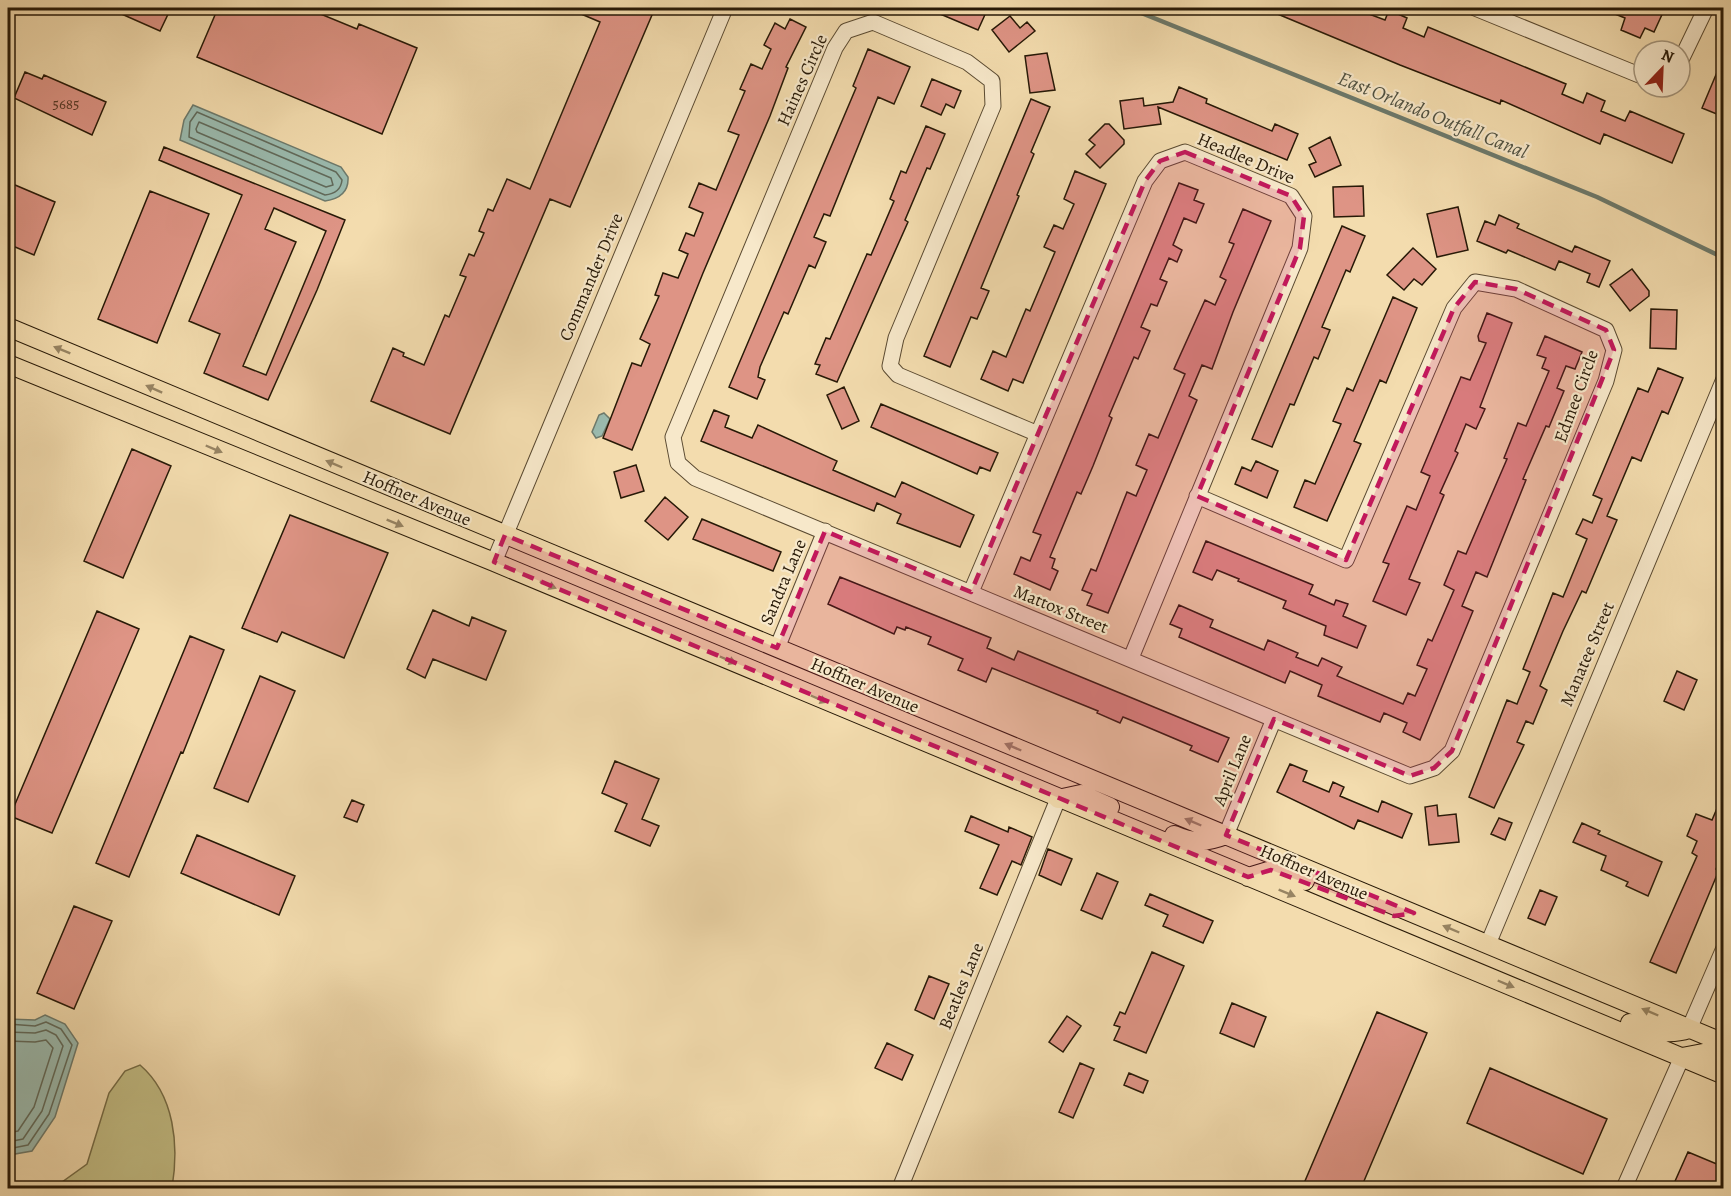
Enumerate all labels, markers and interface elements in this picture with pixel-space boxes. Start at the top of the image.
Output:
street label: Haines Circle [771,30,833,130]
north arrow [1632,39,1692,99]
text: N [1658,44,1677,69]
water label: East Orlando Outfall Canal [1334,65,1532,165]
house number: 5685 [52,94,80,114]
street label: Headlee Drive [1194,127,1298,189]
street label: Commander Drive [553,209,629,345]
one-way arrow [53,345,71,355]
street label: Edmee Circle [1548,346,1604,446]
one-way arrow [146,385,163,394]
one-way arrow [205,444,223,454]
one-way arrow [325,459,343,469]
street label: Hoffner Avenue [359,464,475,532]
one-way arrow [386,518,404,528]
street label: Sandra Lane [754,535,812,629]
street label: Mattox Street [1010,579,1112,639]
one-way arrow [539,581,557,590]
street label: Manatee Street [1554,598,1620,710]
street label: Hoffner Avenue [807,651,923,719]
one-way arrow [719,656,736,665]
one-way arrow [810,695,828,704]
street label: April Lane [1206,731,1257,810]
one-way arrow [1004,742,1022,752]
one-way arrow [1184,817,1202,827]
street label: Hoffner Avenue [1256,838,1372,906]
one-way arrow [1279,888,1297,898]
one-way arrow [1442,924,1460,933]
street label: Beatles Lane [933,939,989,1033]
one-way arrow [1497,980,1515,989]
one-way arrow [1641,1007,1659,1017]

